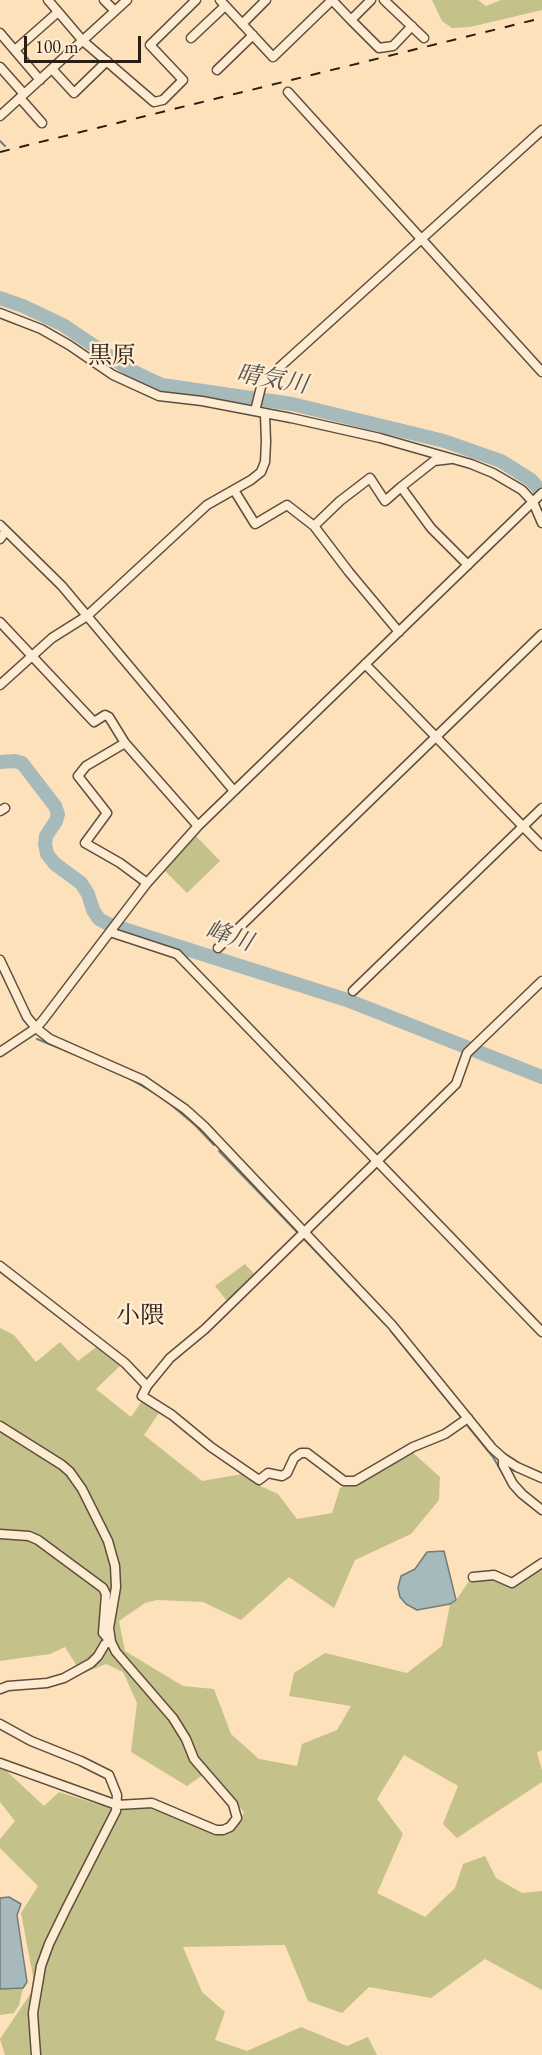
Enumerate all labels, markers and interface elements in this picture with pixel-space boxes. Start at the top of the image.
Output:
scale bar [27,24,144,62]
text: 100 m [35,35,79,58]
district label: 黒原 [88,342,136,370]
water label: 晴気川 [234,360,310,400]
water label: 峰川 [202,916,256,958]
district label: 小隈 [116,1302,164,1330]

